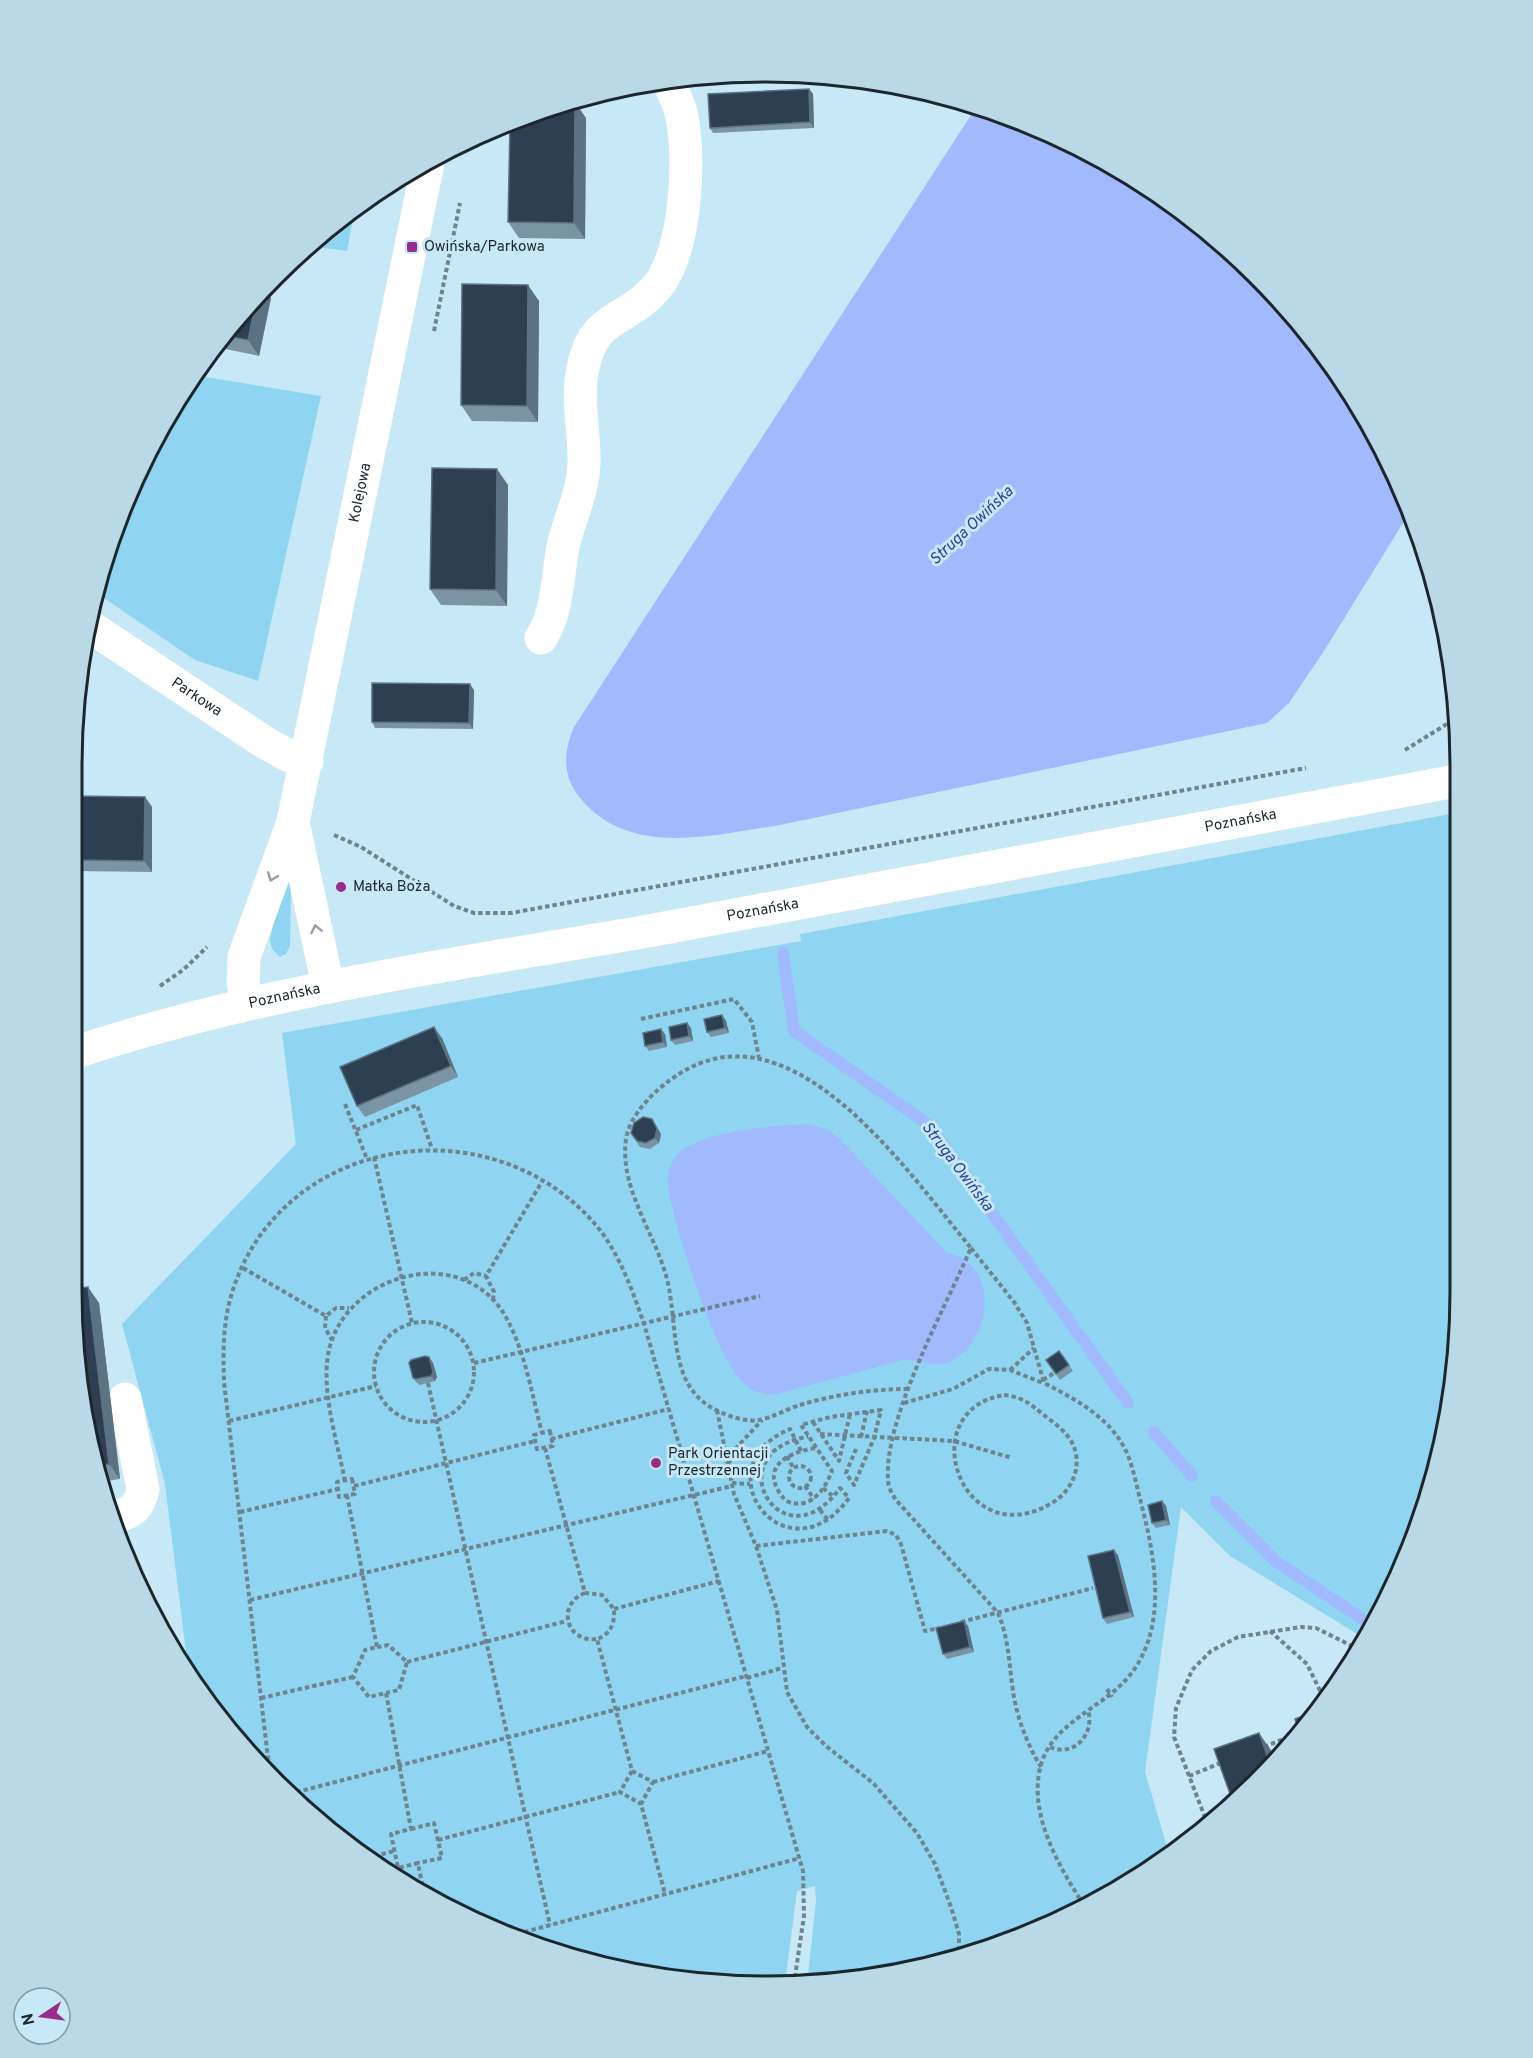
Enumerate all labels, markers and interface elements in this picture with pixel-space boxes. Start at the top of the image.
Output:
place label: Owińska/Parkowa [424,238,545,257]
marker: Owińska/Parkowa [405,240,419,254]
street label: Kolejowa [345,461,376,524]
water label: Struga Owińska [926,482,1018,570]
street label: Parkowa [167,674,226,721]
street label: Poznańska [1203,805,1278,837]
one-way arrow [267,871,280,882]
place label: Matka Boża [353,878,430,897]
marker: Matka Boża [334,880,348,894]
street label: Poznańska [725,894,800,926]
one-way arrow [310,924,323,934]
street label: Poznańska [247,979,322,1013]
water label: Struga Owińska [917,1118,998,1216]
place label: Park Orientacji Przestrzennej [668,1445,768,1481]
marker: Park Orientacji Przestrzennej [649,1456,663,1470]
north arrow [12,1986,72,2046]
text: N [18,2011,40,2027]

